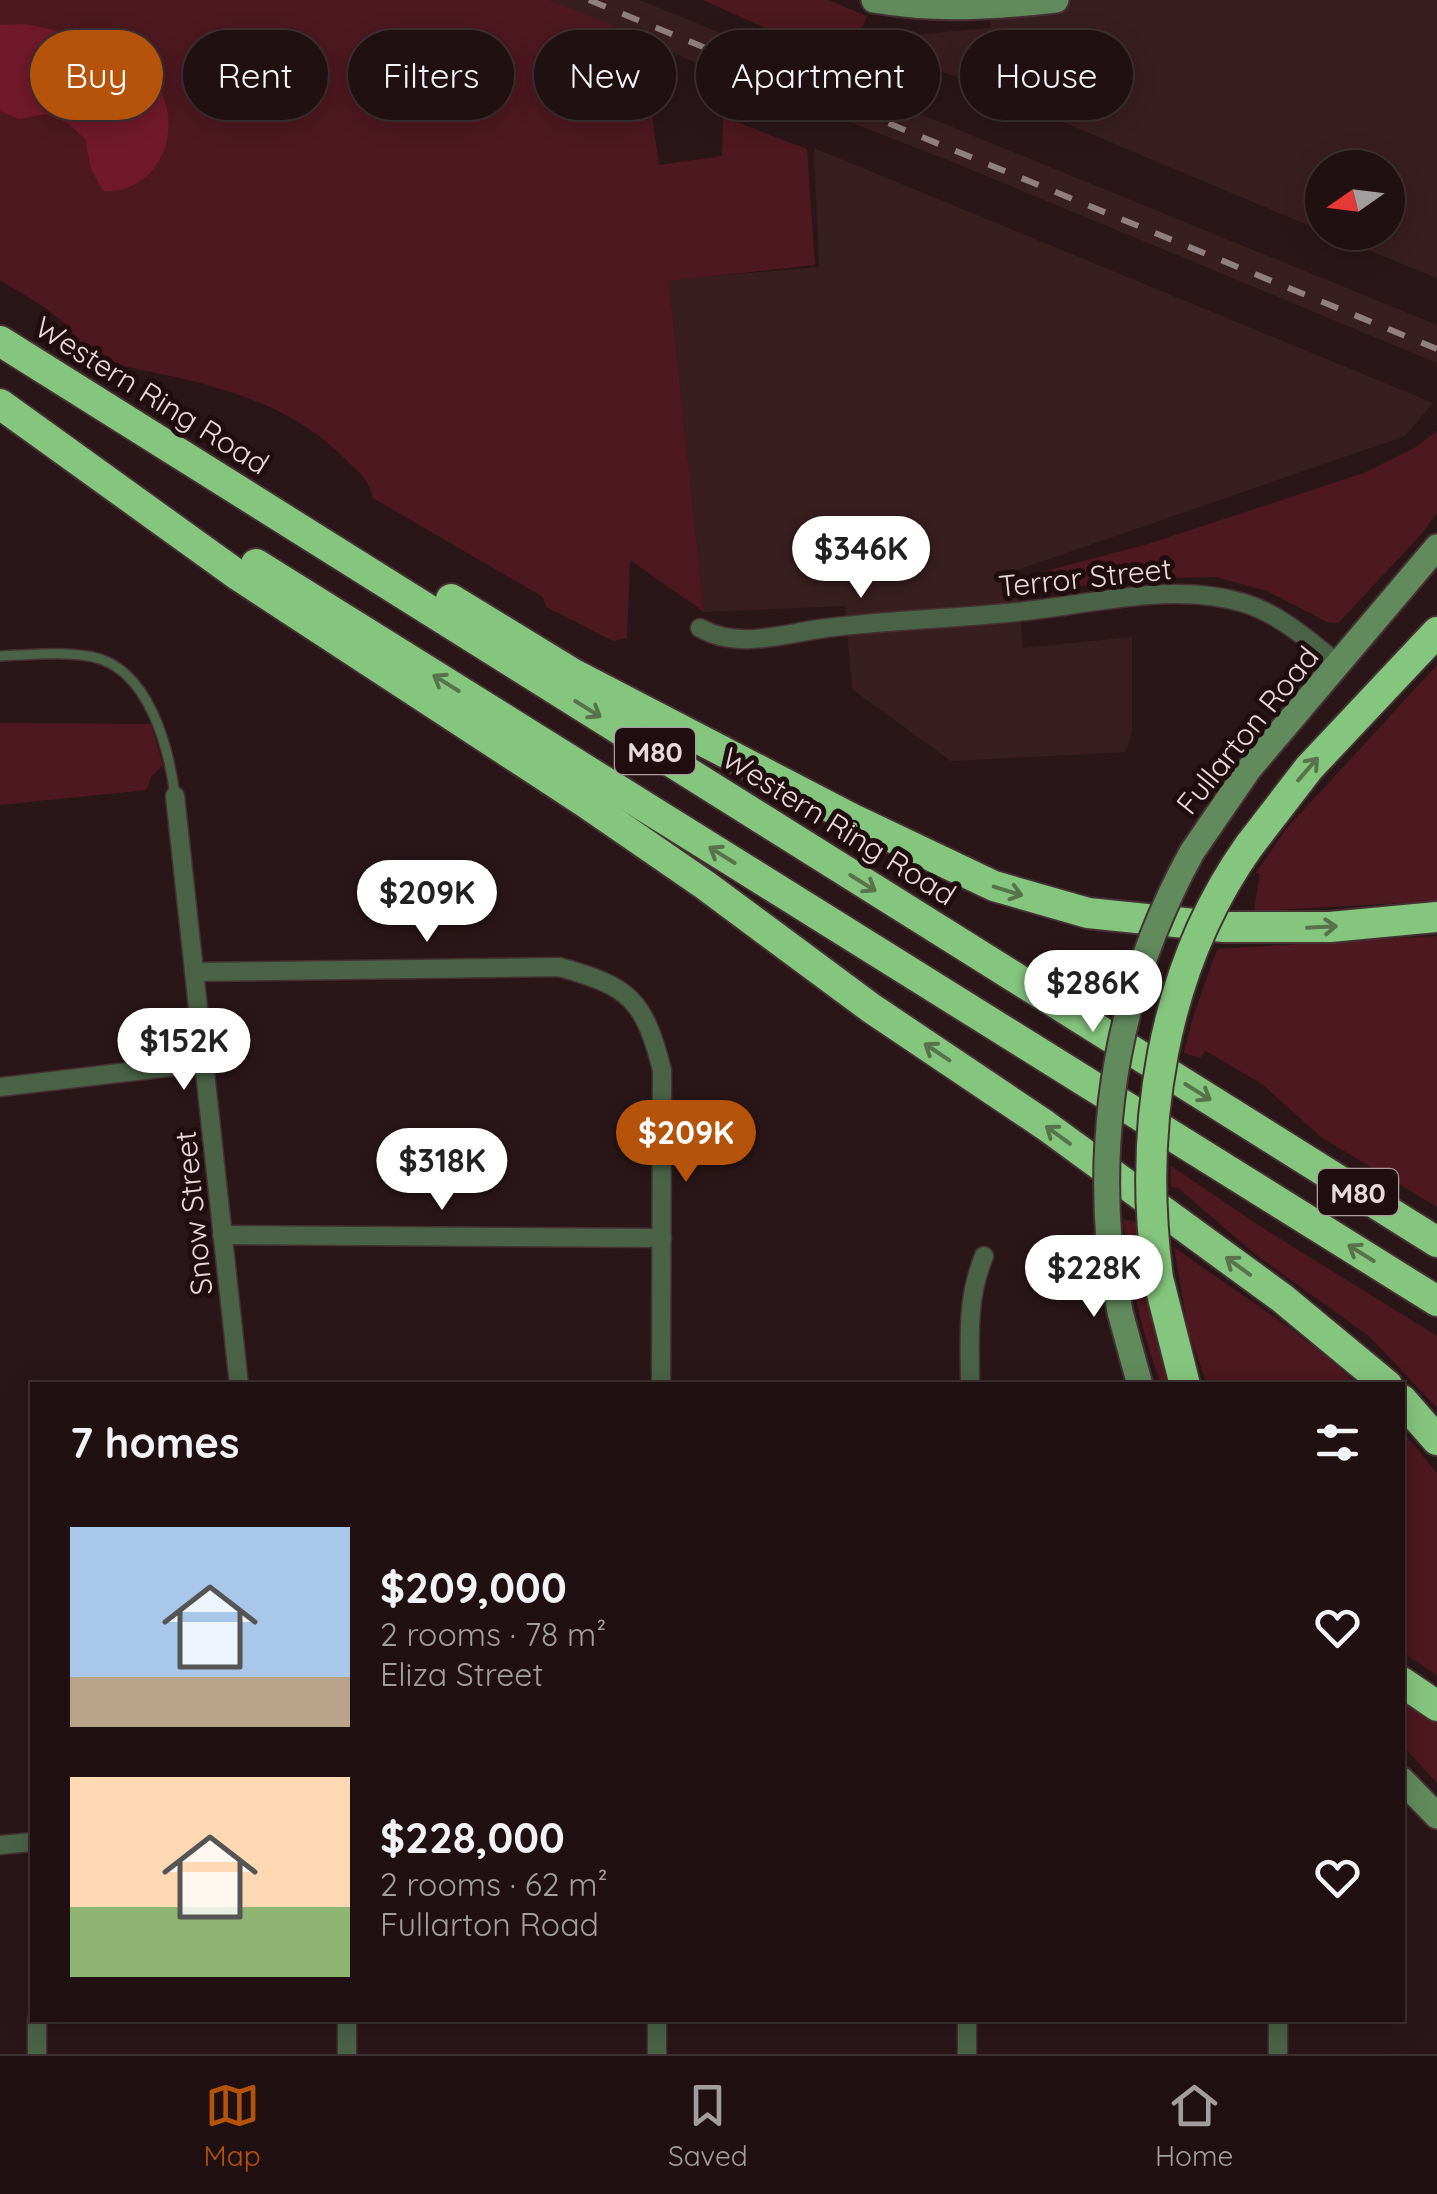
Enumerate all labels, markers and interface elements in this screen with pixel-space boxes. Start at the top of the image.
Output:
chip: Buy [30,30,163,120]
chip: Rent [183,30,328,120]
chip: Filters [348,30,514,120]
chip: New [534,30,676,120]
chip: Apartment [696,30,940,120]
chip: House [960,30,1133,120]
north arrow [1305,150,1405,250]
map controls [1305,150,1405,250]
street label: Western Ring Road [28,308,276,482]
pin: $346K [791,516,931,601]
text: $346K [814,528,908,568]
street label: Terror Street [997,549,1173,605]
street label: Fullarton Road [1168,638,1326,822]
one-way arrow [432,673,461,693]
one-way arrow [573,699,602,720]
road number: M80 [615,728,695,774]
street label: Western Ring Road [715,739,963,913]
one-way arrow [1297,757,1319,783]
one-way arrow [708,845,737,865]
pin: $209K [357,860,497,945]
text: $209K [379,872,475,912]
one-way arrow [848,872,877,893]
one-way arrow [992,883,1023,901]
one-way arrow [1305,917,1337,936]
pin: $286K [1023,950,1163,1035]
text: $286K [1046,962,1140,1002]
pin: $152K [114,1008,254,1093]
text: $152K [139,1020,229,1060]
one-way arrow [923,1042,951,1063]
one-way arrow [1183,1082,1212,1102]
pin: $209K [616,1100,756,1185]
text: $209K [638,1112,734,1152]
one-way arrow [1045,1124,1073,1145]
pin: $318K [372,1128,512,1213]
street label: Snow Street [165,1129,221,1297]
text: $318K [398,1140,486,1180]
road number: M80 [1318,1169,1398,1215]
pin: $228K [1024,1235,1164,1320]
one-way arrow [1348,1243,1376,1264]
text: $228K [1047,1247,1141,1287]
one-way arrow [1225,1256,1252,1277]
icon: filters [1310,1415,1365,1470]
text: 7 homes [70,1416,239,1469]
text: $209,000 [380,1561,567,1614]
icon: home [150,1567,270,1687]
icon: heart [1310,1600,1365,1655]
text: 2 rooms · 78 m² [380,1614,606,1654]
text: Eliza Street [380,1654,543,1694]
text: $228,000 [380,1811,565,1864]
icon: home [150,1817,270,1937]
icon: heart [1310,1850,1365,1905]
text: 2 rooms · 62 m² [380,1864,608,1904]
text: Fullarton Road [380,1904,599,1944]
tab: Map [204,2078,261,2173]
tab: Saved [668,2078,748,2173]
tab: Home [1155,2078,1233,2173]

